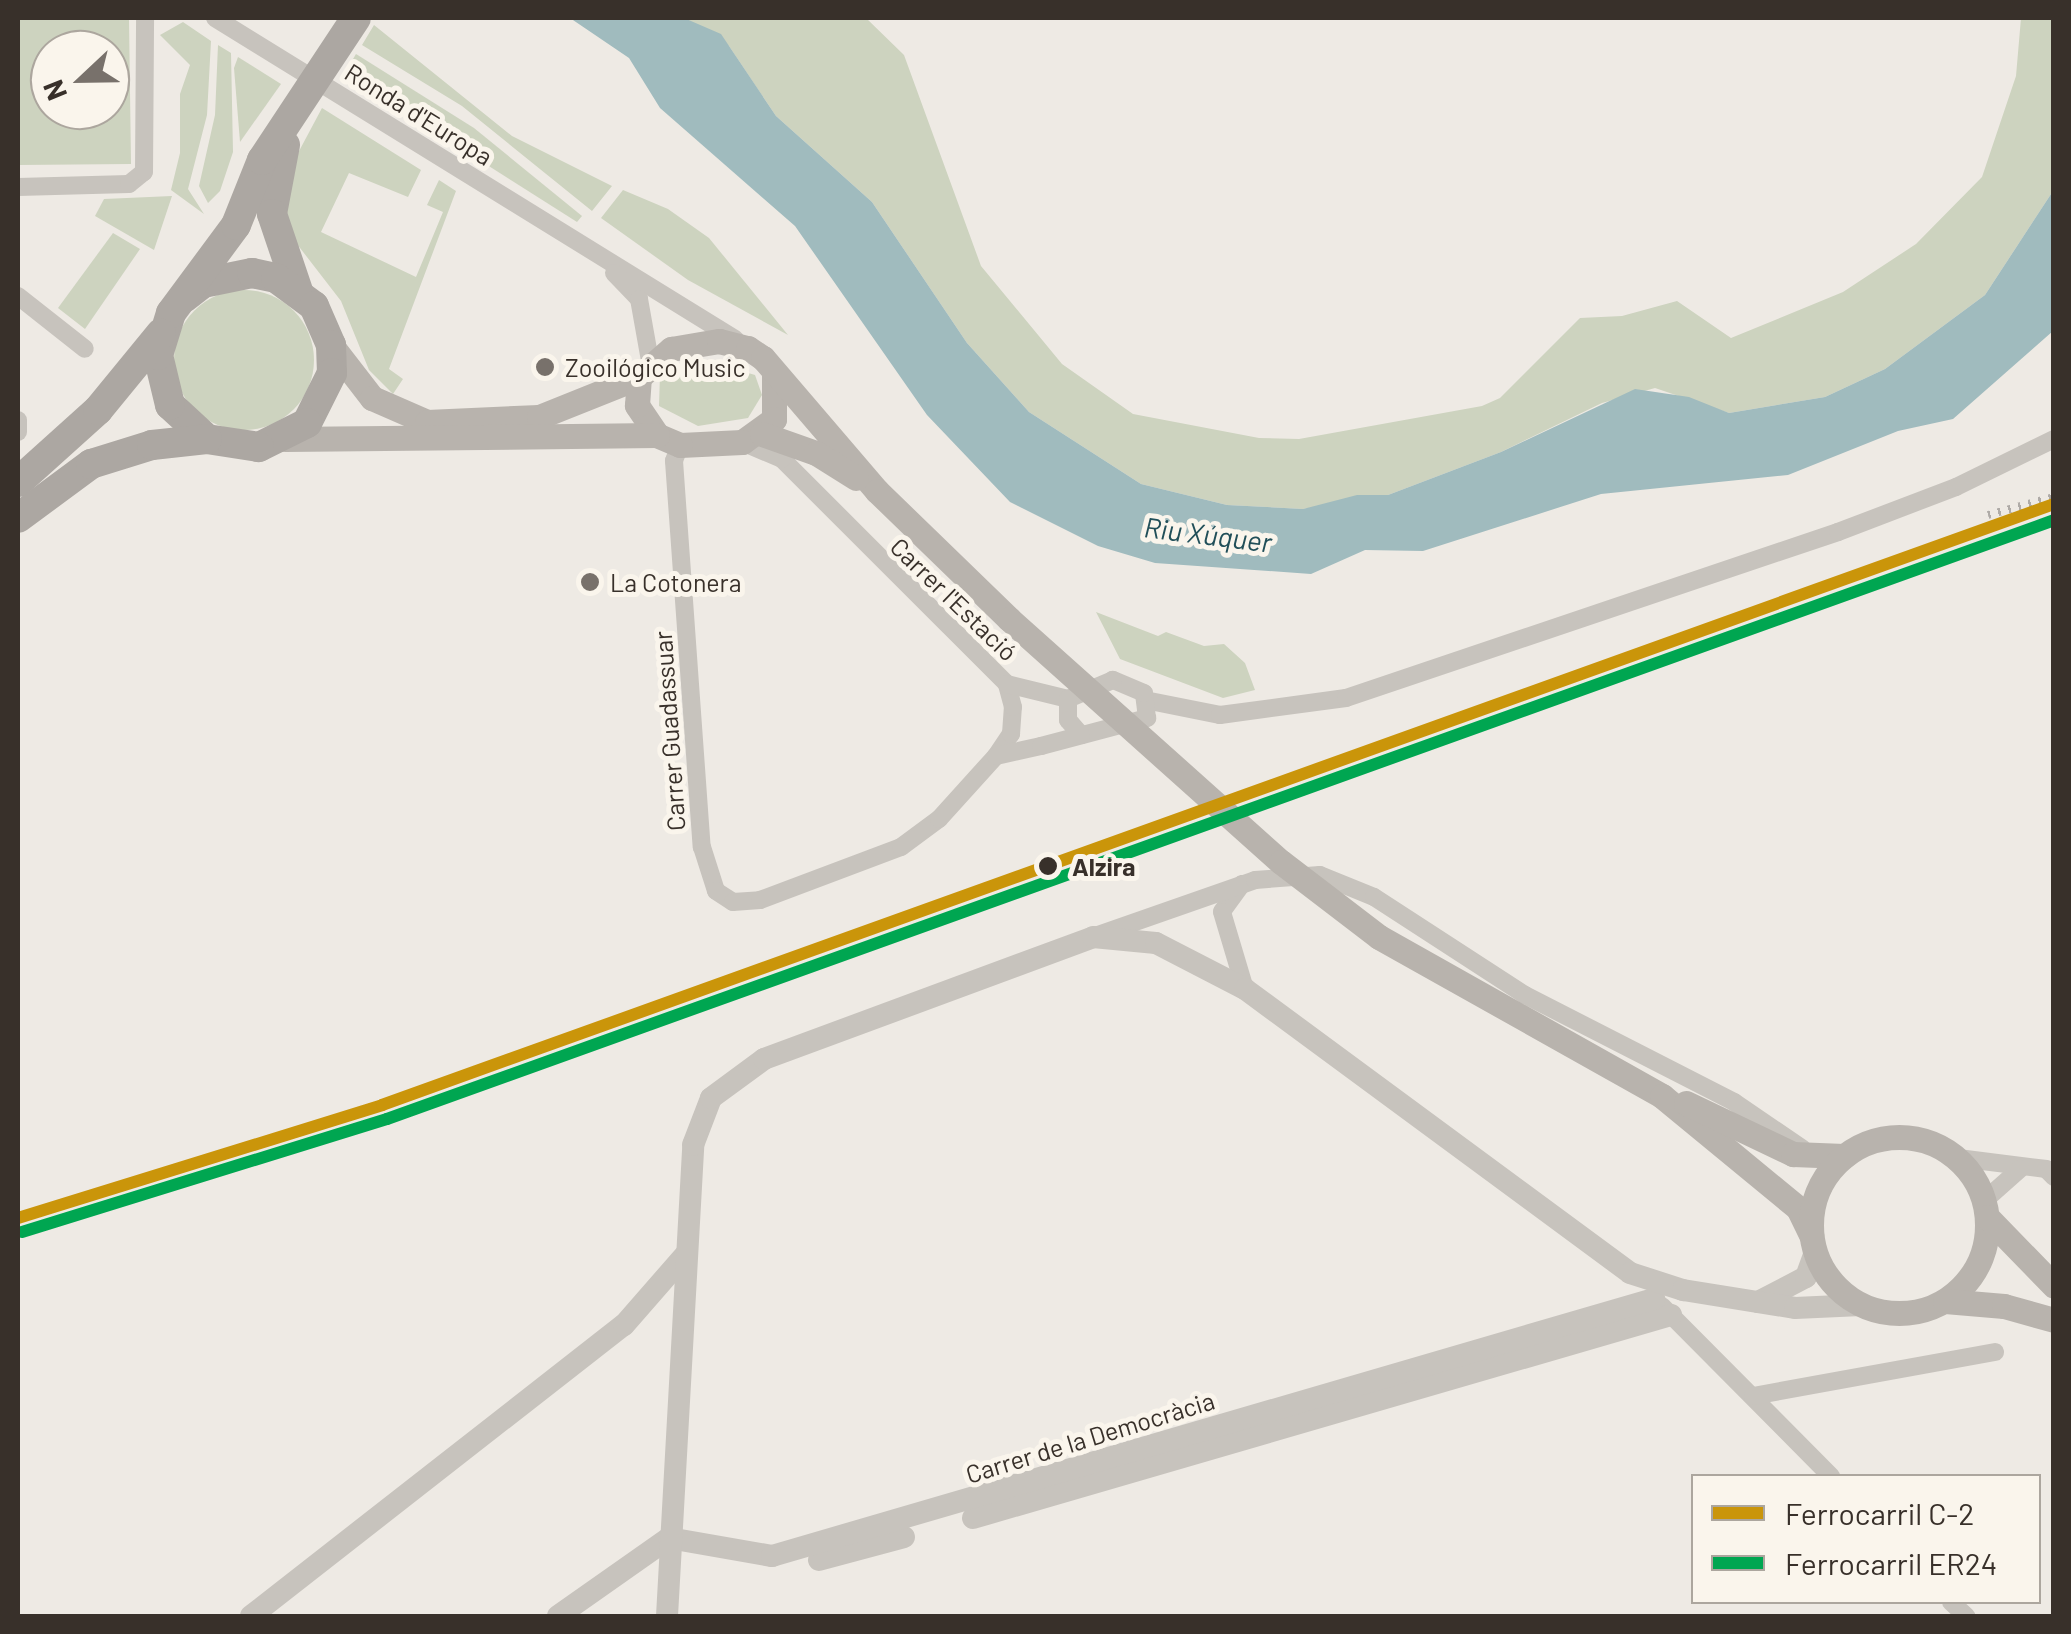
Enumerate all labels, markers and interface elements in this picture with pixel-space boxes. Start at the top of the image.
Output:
north arrow [30,30,130,130]
street label: Ronda d'Europa [340,57,498,171]
text: N [35,75,73,105]
place label: Zooilógico Music [565,352,745,382]
marker: Zooilógico Music [534,356,556,378]
water label: Riu Xúquer [1142,510,1274,558]
street label: Carrer l'Estació [885,531,1023,667]
place label: La Cotonera [610,567,741,597]
marker: La Cotonera [579,571,601,593]
street label: Carrer Guadassuar [647,630,691,832]
marker: Alzira [1033,851,1063,881]
place label: Alzira [1072,851,1135,881]
street label: Carrer de la Democràcia [962,1385,1218,1489]
legend [1691,1474,2041,1604]
text: Ferrocarril C-2 [1785,1495,1974,1531]
text: Ferrocarril ER24 [1785,1545,1997,1581]

